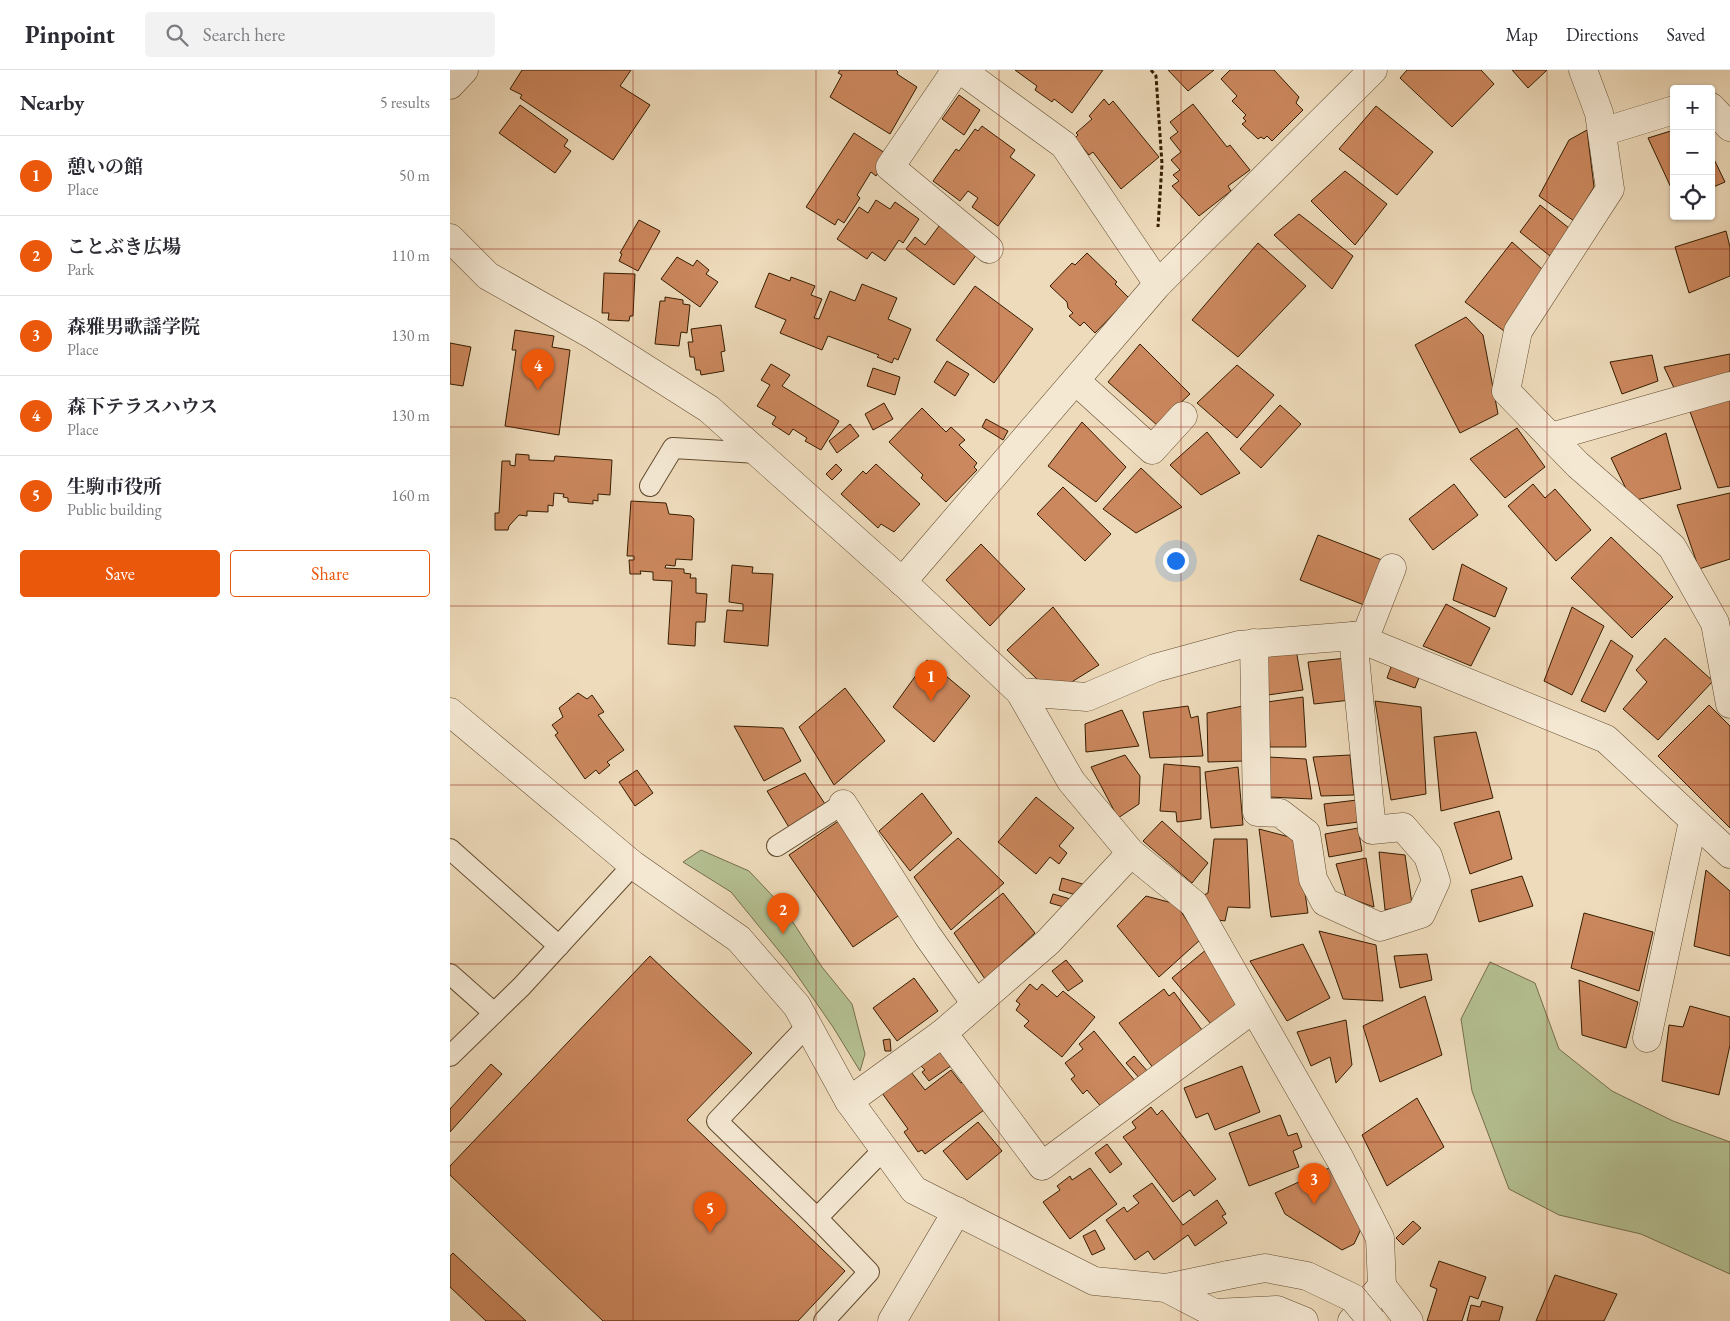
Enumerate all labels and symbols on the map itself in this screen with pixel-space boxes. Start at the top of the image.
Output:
pin: 4 [522,349,554,390]
your location [1163,548,1189,574]
pin: 1 [915,660,947,701]
pin: 2 [767,893,799,934]
pin: 3 [1298,1163,1330,1204]
pin: 5 [694,1192,726,1233]

